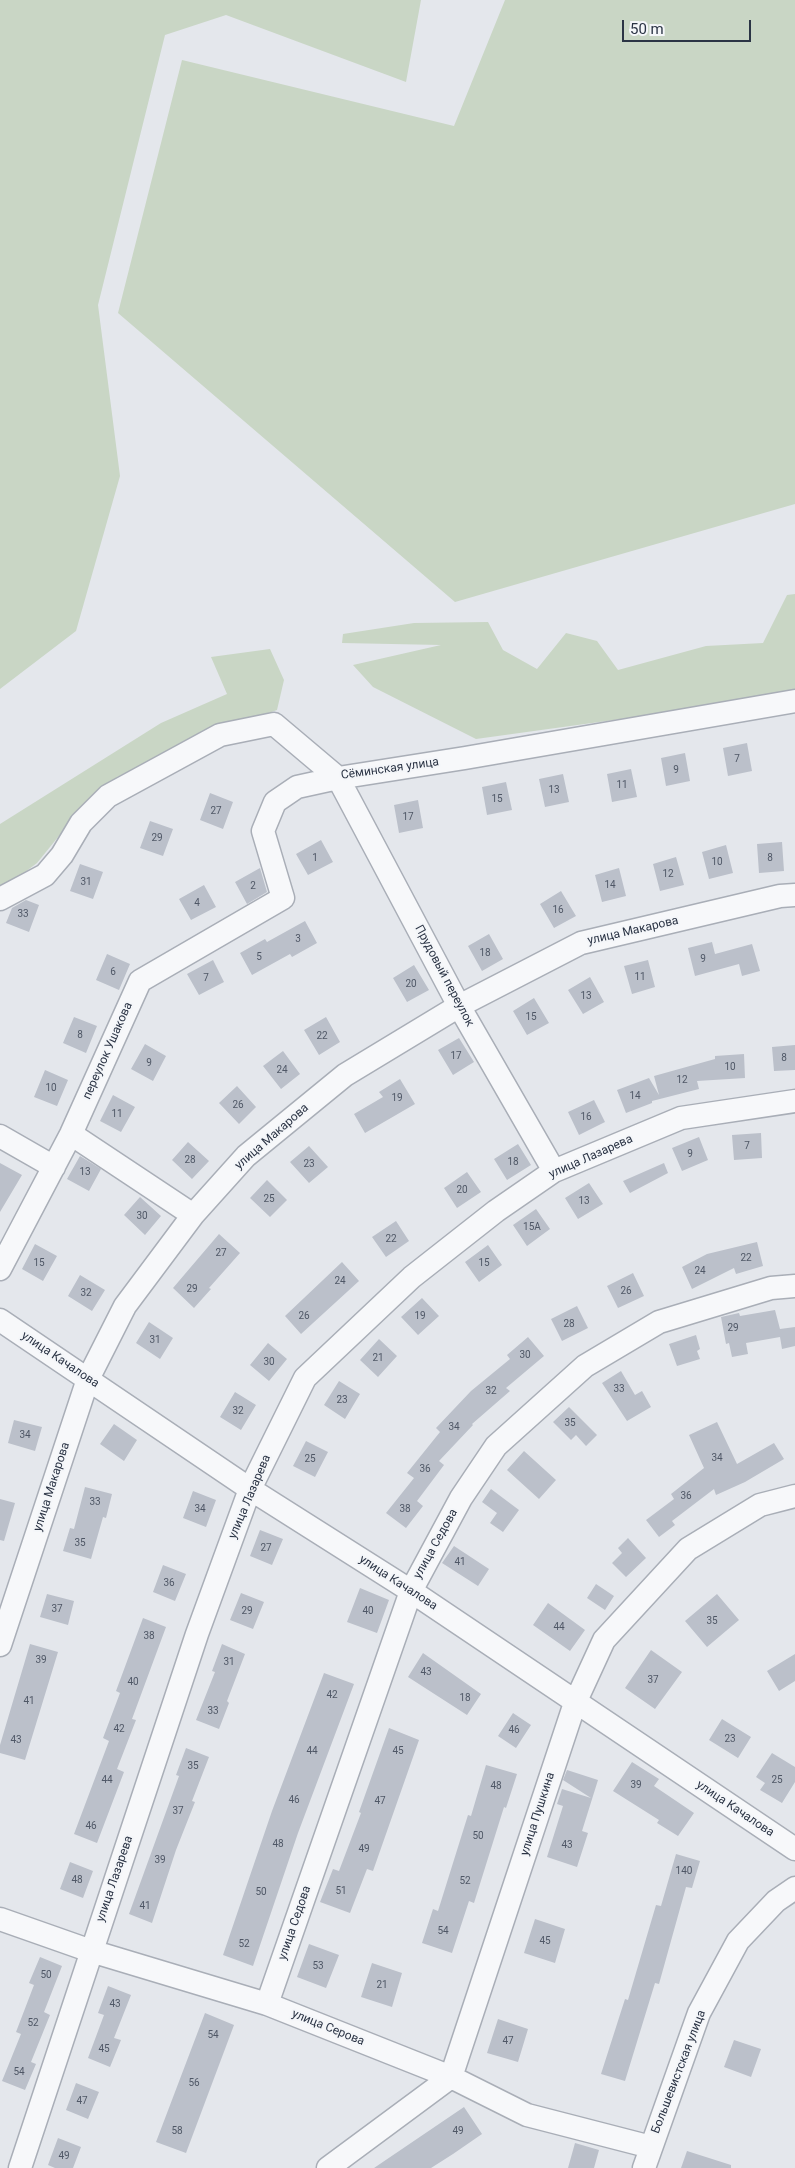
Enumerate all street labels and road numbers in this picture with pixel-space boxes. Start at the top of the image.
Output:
street label: Сёминская улица [340,755,440,783]
street label: улица Макарова [586,914,680,948]
street label: Прудовый переулок [411,923,477,1029]
street label: переулок Ушакова [80,1000,136,1102]
street label: улица Макарова [232,1101,312,1173]
street label: улица Лазарева [547,1132,635,1182]
street label: улица Качалова [19,1329,101,1391]
street label: улица Макарова [31,1441,73,1533]
street label: улица Лазарева [226,1453,274,1541]
street label: улица Седова [411,1507,461,1581]
street label: улица Качалова [356,1552,440,1614]
street label: улица Пушкина [518,1771,558,1857]
street label: улица Качалова [694,1778,776,1840]
street label: улица Лазарева [94,1834,136,1924]
street label: улица Седова [276,1884,314,1962]
street label: улица Серова [290,2007,366,2049]
street label: Большевистская улица [649,2008,709,2136]

